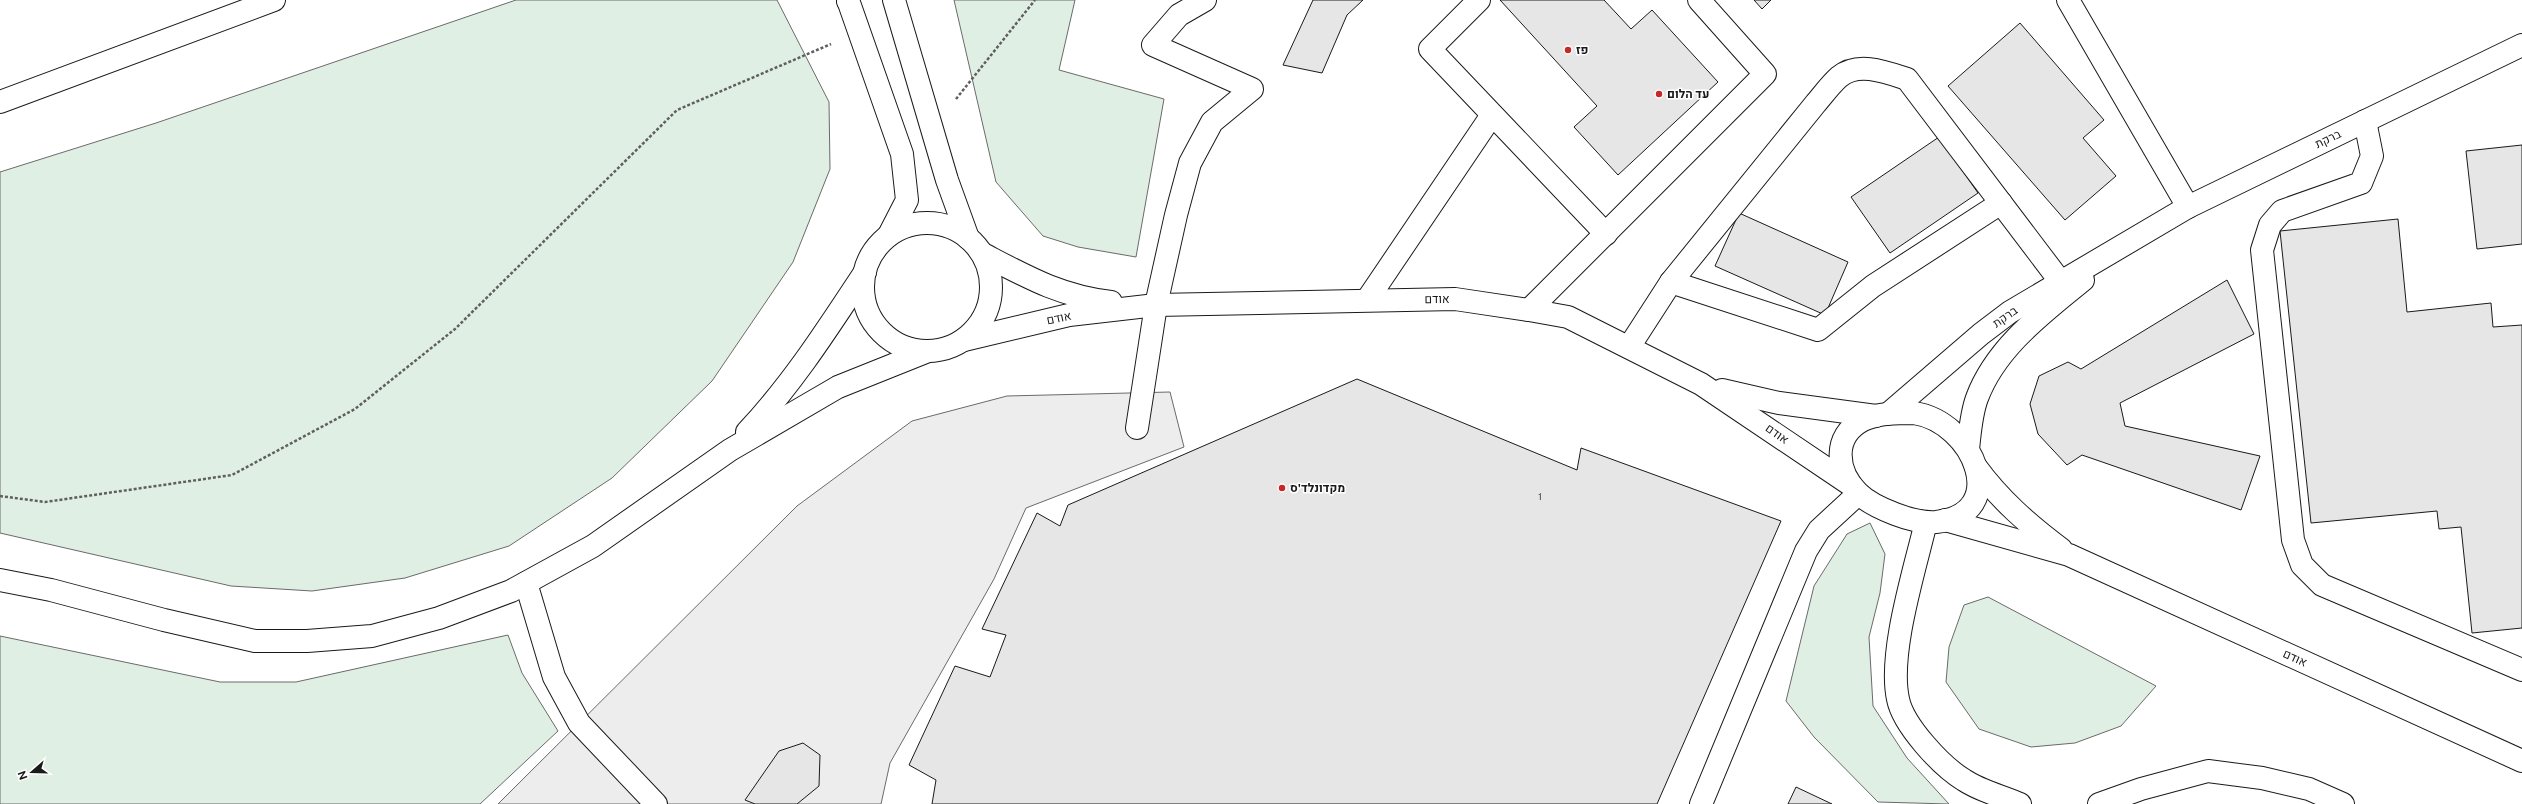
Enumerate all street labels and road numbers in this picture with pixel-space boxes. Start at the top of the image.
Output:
street label: ברקת [2313,126,2344,151]
street label: אודם [1424,292,1450,306]
street label: ברקת [1990,303,2021,331]
street label: אודם [1045,308,1073,327]
street label: אודם [1763,421,1792,447]
street label: אודם [2281,646,2310,670]

